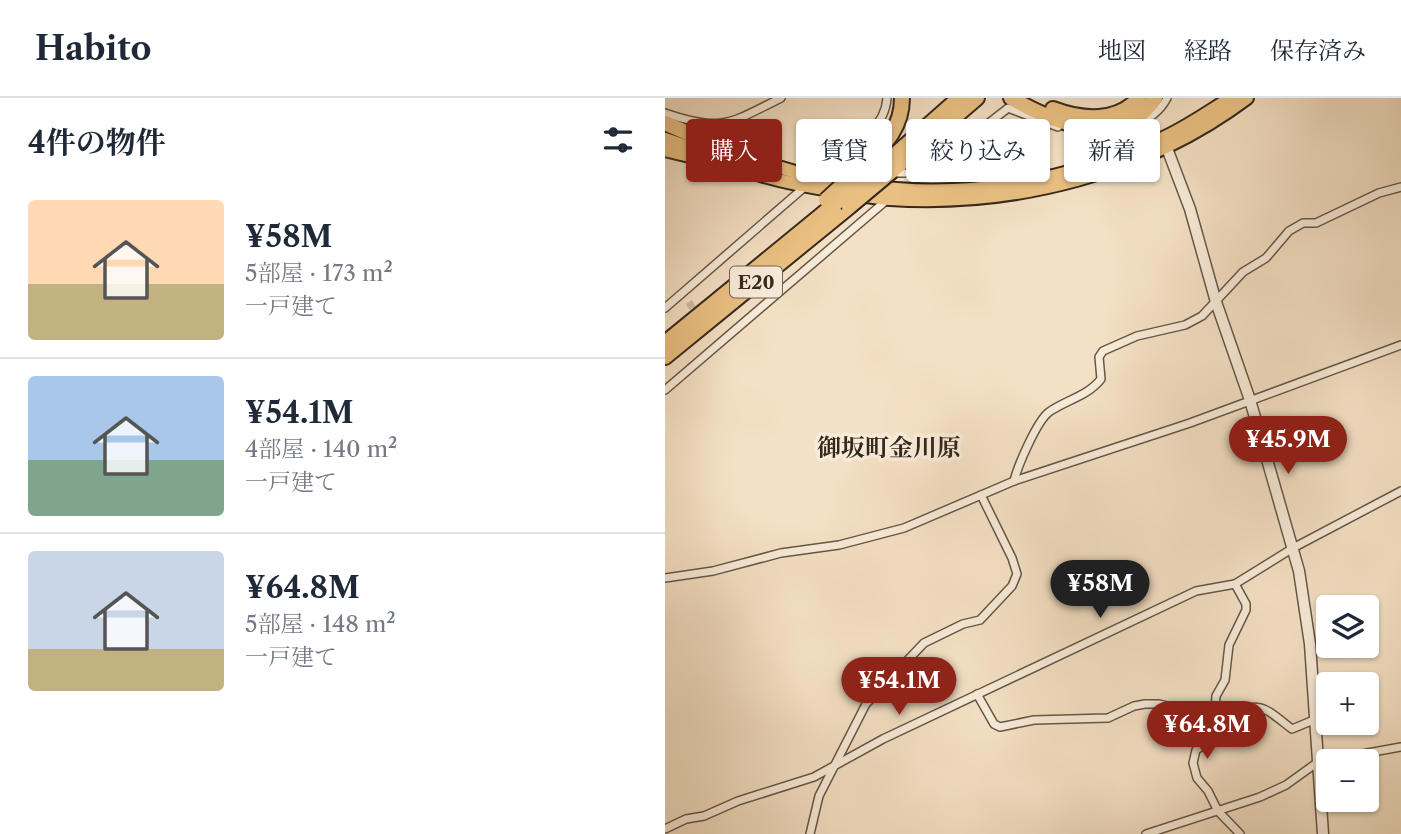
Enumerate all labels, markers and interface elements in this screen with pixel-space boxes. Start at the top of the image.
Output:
text: Habito [35,28,151,69]
text: 地図 [1098,36,1146,65]
text: 経路 [1184,36,1232,65]
text: 保存済み [1270,36,1366,65]
chip: 購入 [686,119,782,182]
chip: 賃貸 [796,119,892,182]
chip: 絞り込み [906,119,1050,182]
chip: 新着 [1064,119,1160,182]
icon: filters [599,121,637,159]
text: 4件の物件 [28,124,166,161]
text: ¥58M [245,218,332,255]
icon: home [84,228,168,312]
text: 5部屋 · 173 m² [245,259,393,287]
road number: E20 [730,266,782,298]
text: 一戸建て [245,292,337,320]
text: ¥54.1M [245,394,354,431]
icon: home [84,404,168,488]
pin: ¥45.9M [1231,416,1345,476]
text: ¥45.9M [1245,425,1331,453]
district label: 御坂町金川原 [817,433,961,462]
text: 4部屋 · 140 m² [245,435,398,463]
text: 一戸建て [245,468,337,496]
pin: ¥58M [1059,560,1141,620]
text: ¥64.8M [245,569,360,606]
text: ¥58M [1066,569,1134,597]
icon: home [84,579,168,663]
map controls [1316,595,1379,812]
button: layers [1316,595,1379,658]
text: 5部屋 · 148 m² [245,610,396,638]
text: 一戸建て [245,643,337,671]
pin: ¥54.1M [842,658,956,717]
text: ¥54.1M [857,666,941,694]
button: + [1316,672,1379,735]
pin: ¥64.8M [1150,702,1264,761]
text: ¥64.8M [1163,710,1251,738]
button: − [1316,749,1379,812]

